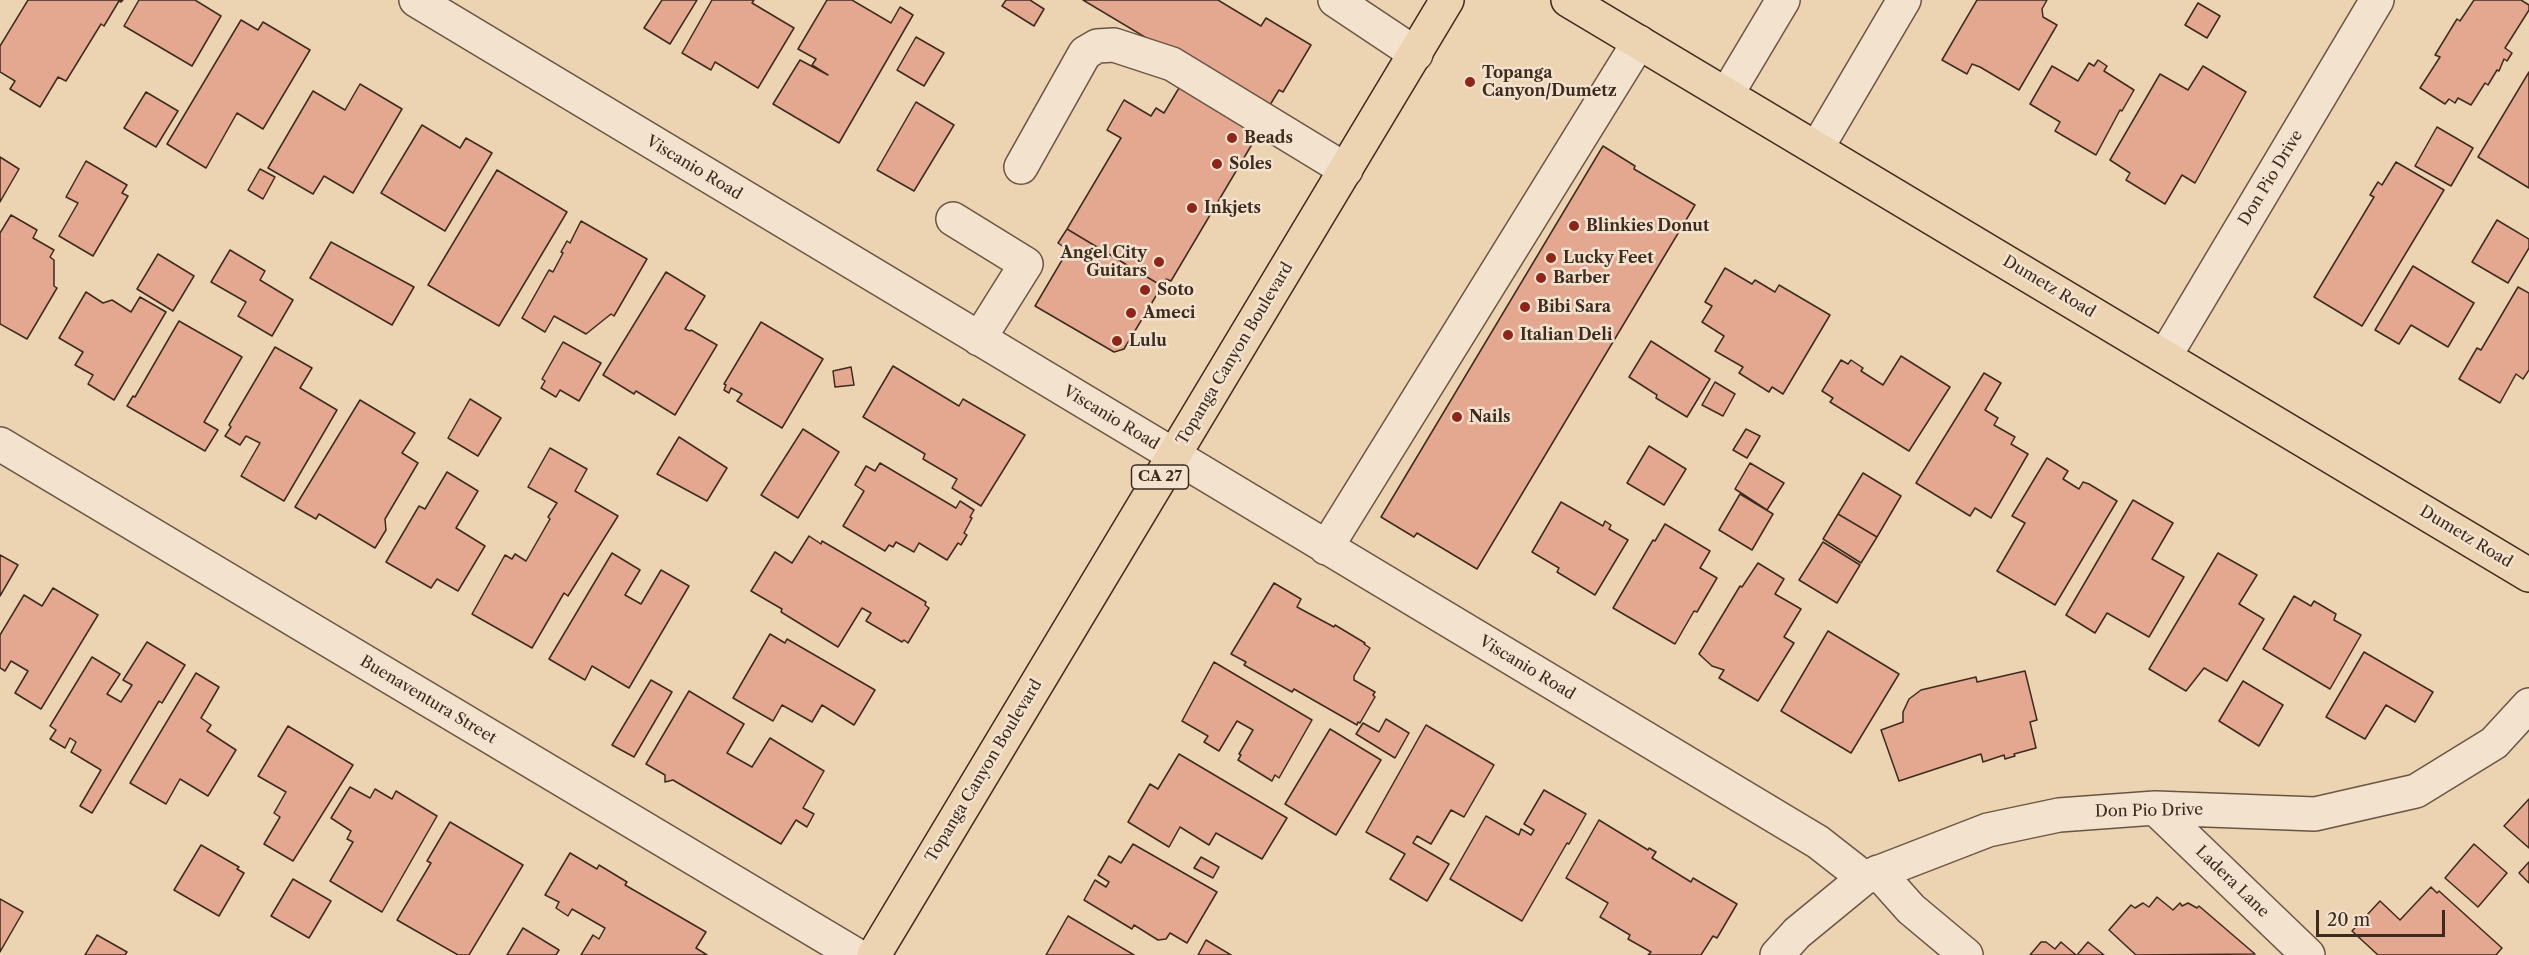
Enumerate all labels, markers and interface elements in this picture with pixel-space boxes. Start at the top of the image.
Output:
place label: Topanga Canyon/Dumetz [1482,63,1617,101]
marker: Topanga Canyon/Dumetz [1463,75,1477,89]
street label: Don Pio Drive [2235,127,2307,229]
place label: Beads [1244,128,1293,148]
marker: Beads [1225,131,1239,145]
street label: Viscanio Road [642,132,746,204]
place label: Soles [1229,154,1272,174]
marker: Soles [1210,157,1224,171]
place label: Inkjets [1204,198,1261,218]
marker: Inkjets [1185,201,1199,215]
place label: Blinkies Donut [1586,216,1709,236]
marker: Blinkies Donut [1567,219,1581,233]
place label: Angel City Guitars [1060,243,1147,281]
place label: Lucky Feet [1563,248,1654,268]
marker: Lucky Feet [1544,251,1558,265]
street label: Dumetz Road [1999,252,2099,322]
marker: Angel City Guitars [1152,255,1166,269]
street label: Topanga Canyon Boulevard [1173,259,1297,449]
place label: Barber [1553,268,1610,288]
marker: Barber [1534,271,1548,285]
place label: Soto [1157,280,1194,300]
marker: Soto [1138,283,1152,297]
place label: Bibi Sara [1537,297,1611,317]
marker: Bibi Sara [1518,300,1532,314]
place label: Ameci [1143,303,1195,323]
marker: Ameci [1124,306,1138,320]
place label: Italian Deli [1520,325,1613,345]
marker: Italian Deli [1501,328,1515,342]
place label: Lulu [1129,331,1167,351]
marker: Lulu [1110,334,1124,348]
street label: Viscanio Road [1059,382,1163,454]
place label: Nails [1469,407,1511,427]
marker: Nails [1450,410,1464,424]
road number: CA 27 [1132,465,1188,489]
street label: Dumetz Road [2416,502,2516,572]
street label: Viscanio Road [1475,632,1579,704]
street label: Buenaventura Street [356,652,500,748]
street label: Topanga Canyon Boulevard [922,676,1046,866]
street label: Don Pio Drive [2095,800,2203,822]
street label: Ladera Lane [2191,842,2273,922]
scale bar [2319,898,2448,936]
text: 20 m [2327,909,2370,931]

